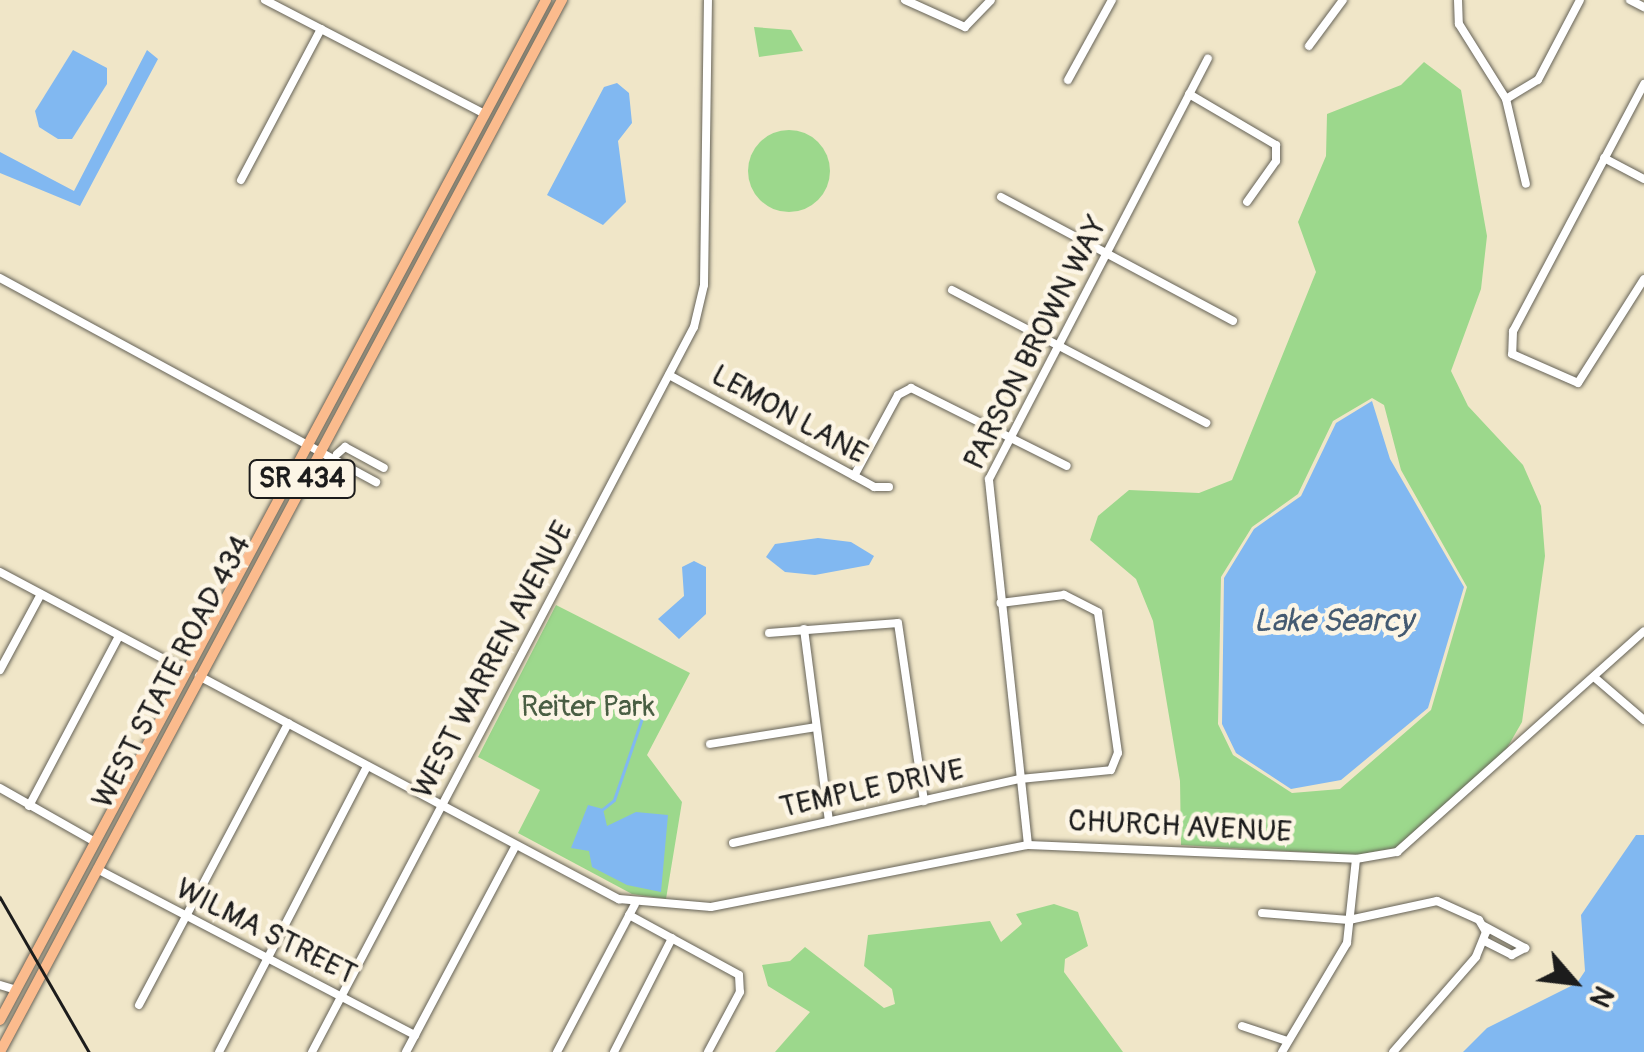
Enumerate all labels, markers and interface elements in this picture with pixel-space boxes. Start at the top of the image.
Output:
street label: PARSON BROWN WAY [956,210,1116,476]
street label: LEMON LANE [705,358,873,472]
road number: SR 434 [247,456,357,502]
street label: WEST WARREN AVENUE [405,515,581,805]
street label: WEST STATE ROAD 434 [85,529,259,815]
water label: Lake Searcy [1253,602,1413,640]
park label: Reiter Park [521,689,655,725]
street label: TEMPLE DRIVE [776,752,968,826]
street label: CHURCH AVENUE [1067,803,1293,851]
street label: WILMA STREET [170,871,362,993]
north arrow [1524,932,1624,1032]
text: N [1581,980,1621,1013]

